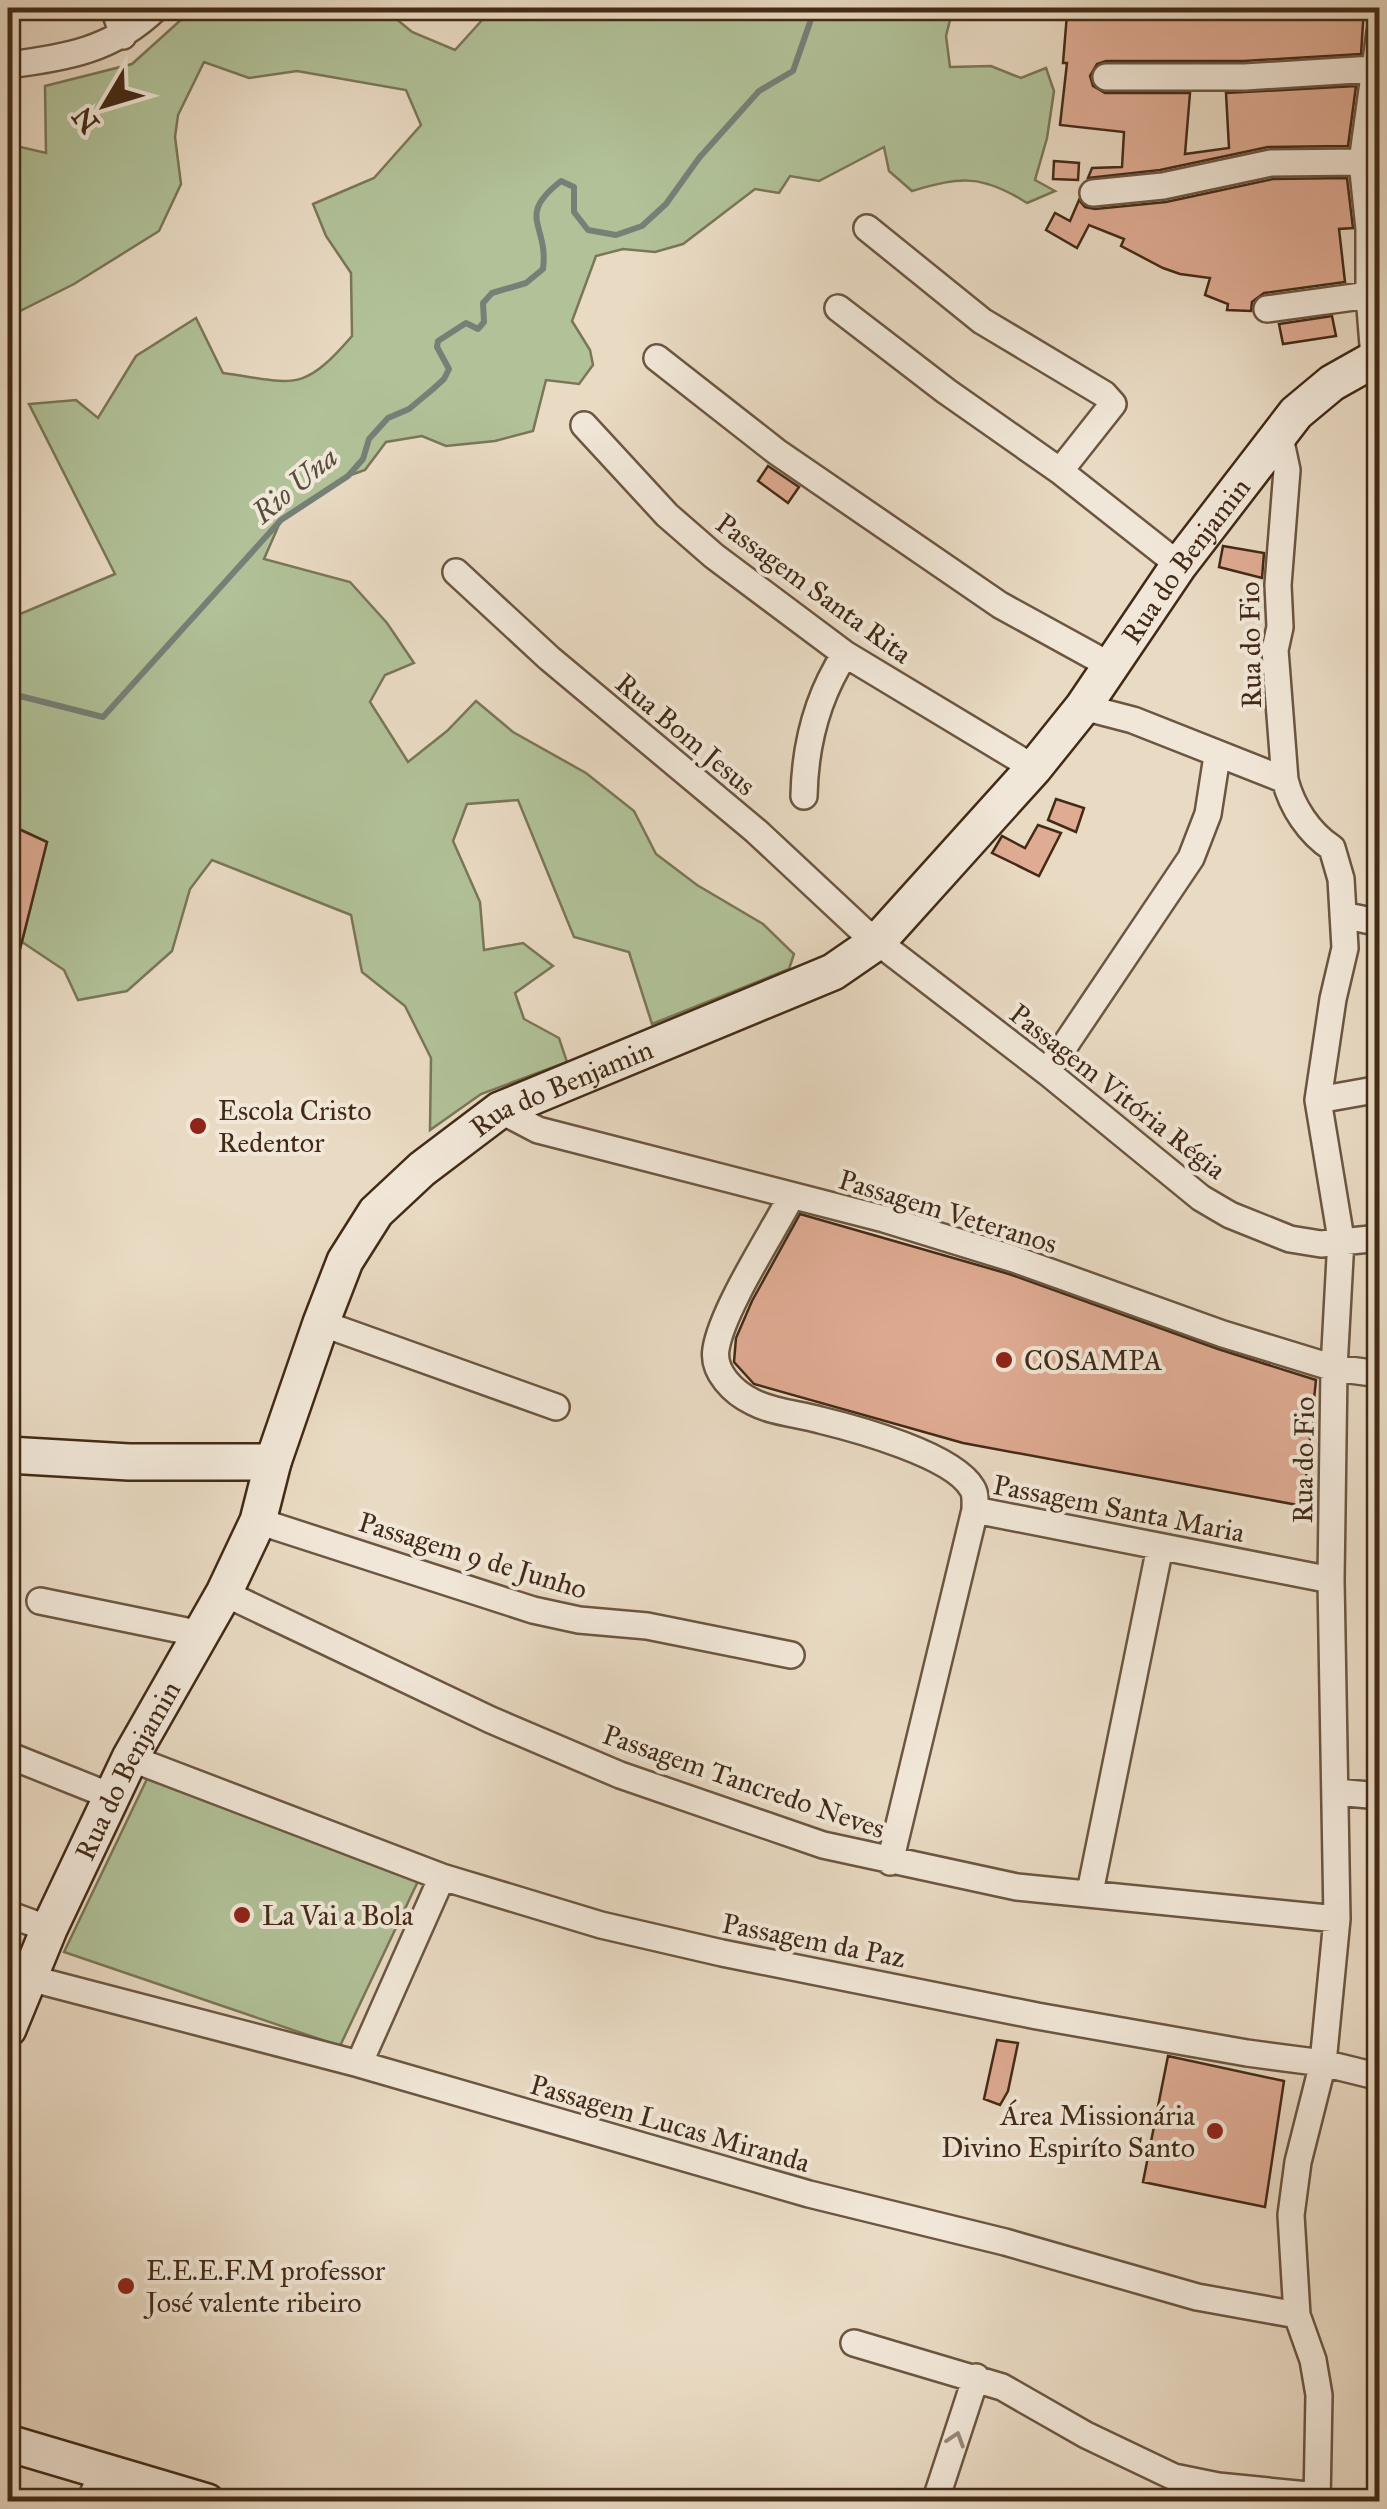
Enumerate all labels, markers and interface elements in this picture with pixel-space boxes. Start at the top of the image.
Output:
north arrow [55,55,155,155]
text: N [64,100,107,140]
water label: Rio Una [244,439,345,532]
street label: Rua do Benjamin [1114,471,1258,651]
street label: Passagem Santa Rita [709,506,919,671]
street label: Rua do Fio [1232,581,1269,709]
street label: Rua Bom Jesus [608,666,763,803]
street label: Passagem Vitória Régia [1003,996,1233,1187]
street label: Rua do Benjamin [463,1032,658,1145]
place label: Escola Cristo Redentor [218,1093,371,1160]
marker: Escola Cristo Redentor [187,1115,209,1137]
street label: Passagem Veteranos [834,1162,1061,1261]
place label: COSAMPA [1024,1343,1163,1378]
marker: COSAMPA [993,1349,1015,1371]
street label: Rua do Fio [1285,1396,1322,1524]
street label: Passagem Santa Maria [990,1467,1248,1550]
street label: Passagem 9 de Junho [354,1504,591,1607]
street label: Rua do Benjamin [67,1675,188,1866]
street label: Passagem Tancredo Neves [598,1717,890,1846]
place label: La Vai a Bola [262,1898,414,1933]
marker: La Vai a Bola [231,1904,253,1926]
street label: Passagem da Paz [719,1906,909,1975]
street label: Passagem Lucas Miranda [526,2067,814,2180]
place label: Área Missionária Divino Espiríto Santo [941,2098,1195,2165]
marker: Área Missionária Divino Espiríto Santo [1204,2120,1226,2142]
place label: E.E.E.F.M professor José valente ribeiro [143,2253,386,2320]
marker: E.E.E.F.M professor José valente ribeiro [115,2275,137,2297]
one-way arrow [944,2432,964,2449]

